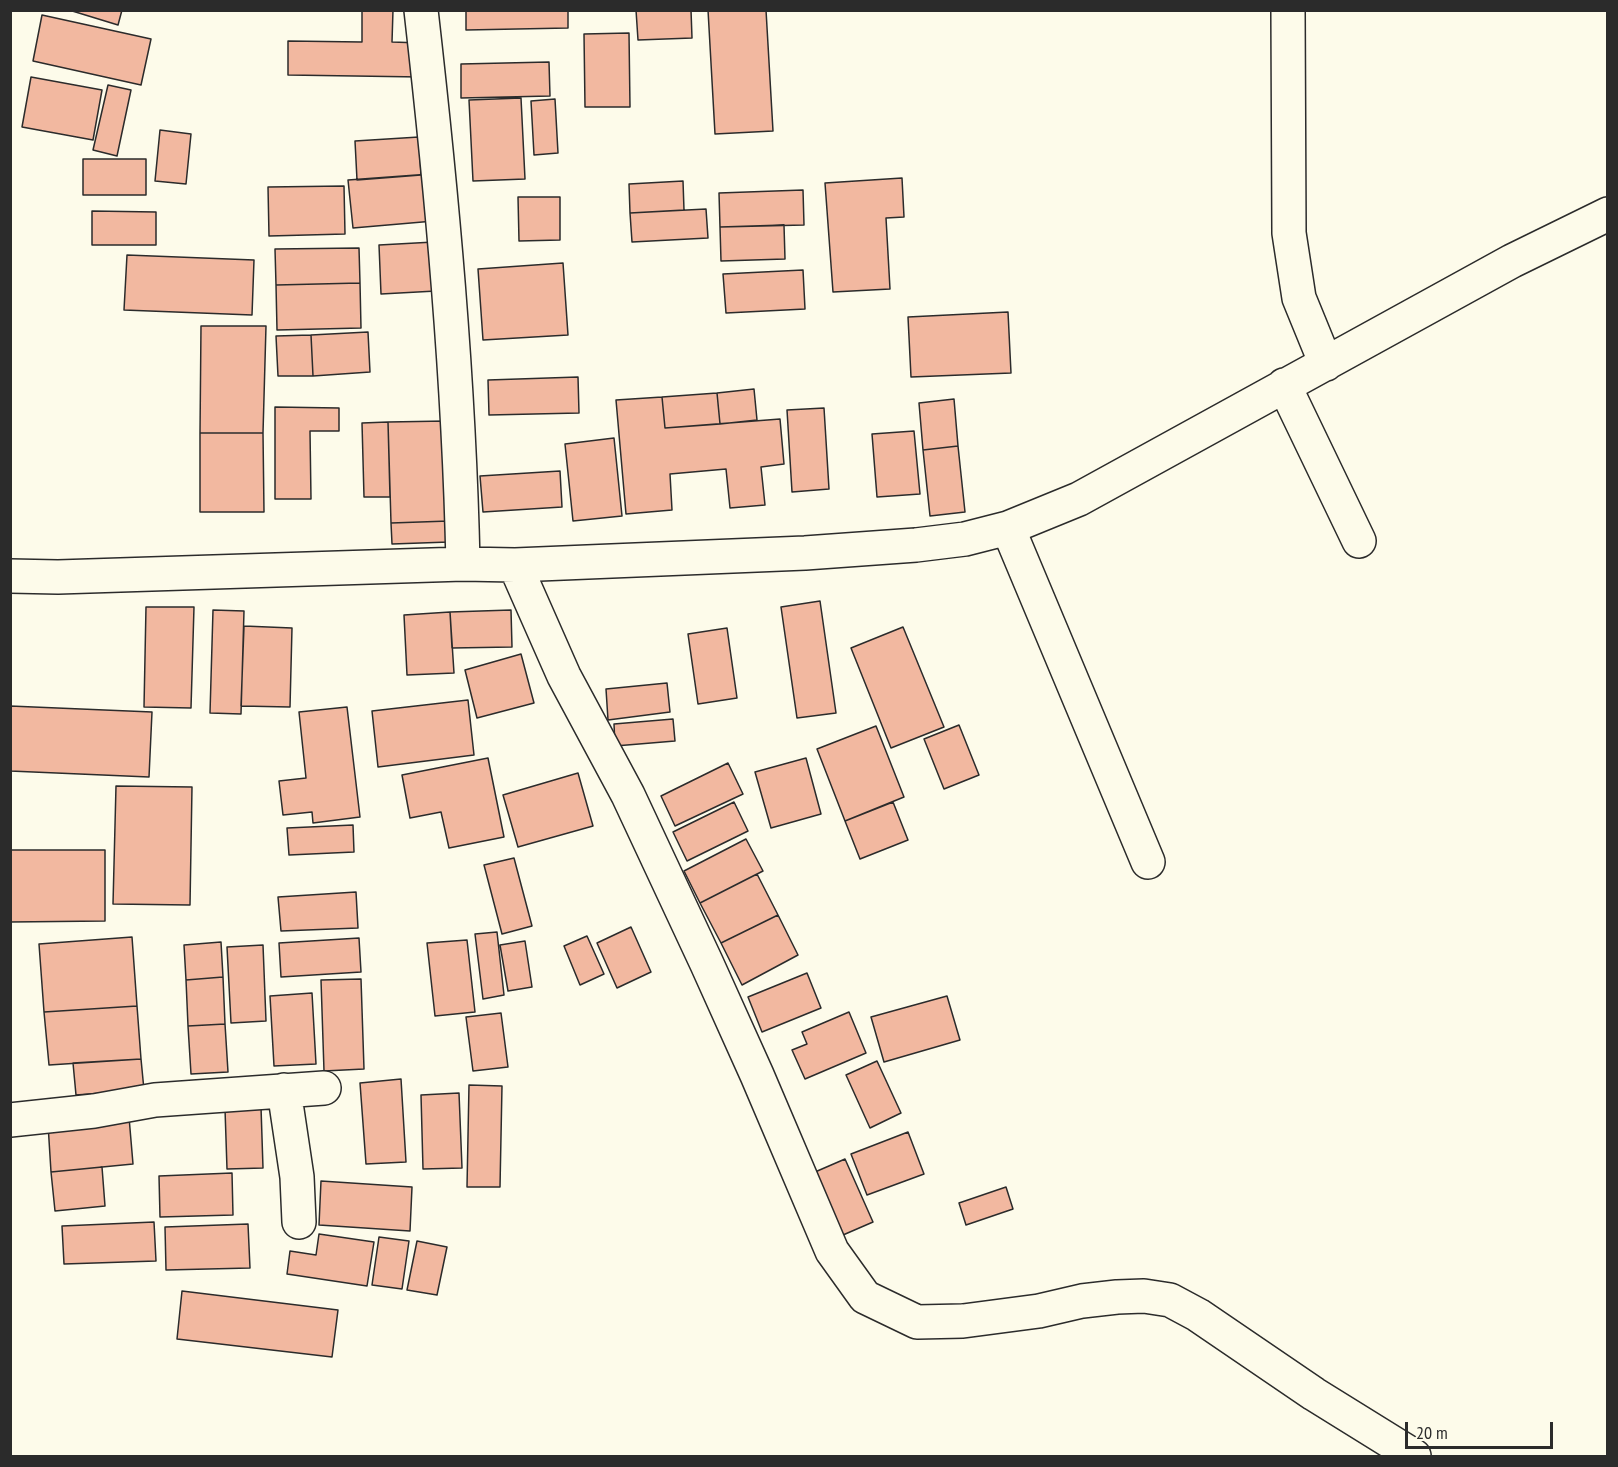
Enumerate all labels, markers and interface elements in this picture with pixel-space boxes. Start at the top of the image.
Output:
scale bar [1408,1410,1556,1448]
text: 20 m [1416,1421,1448,1444]

